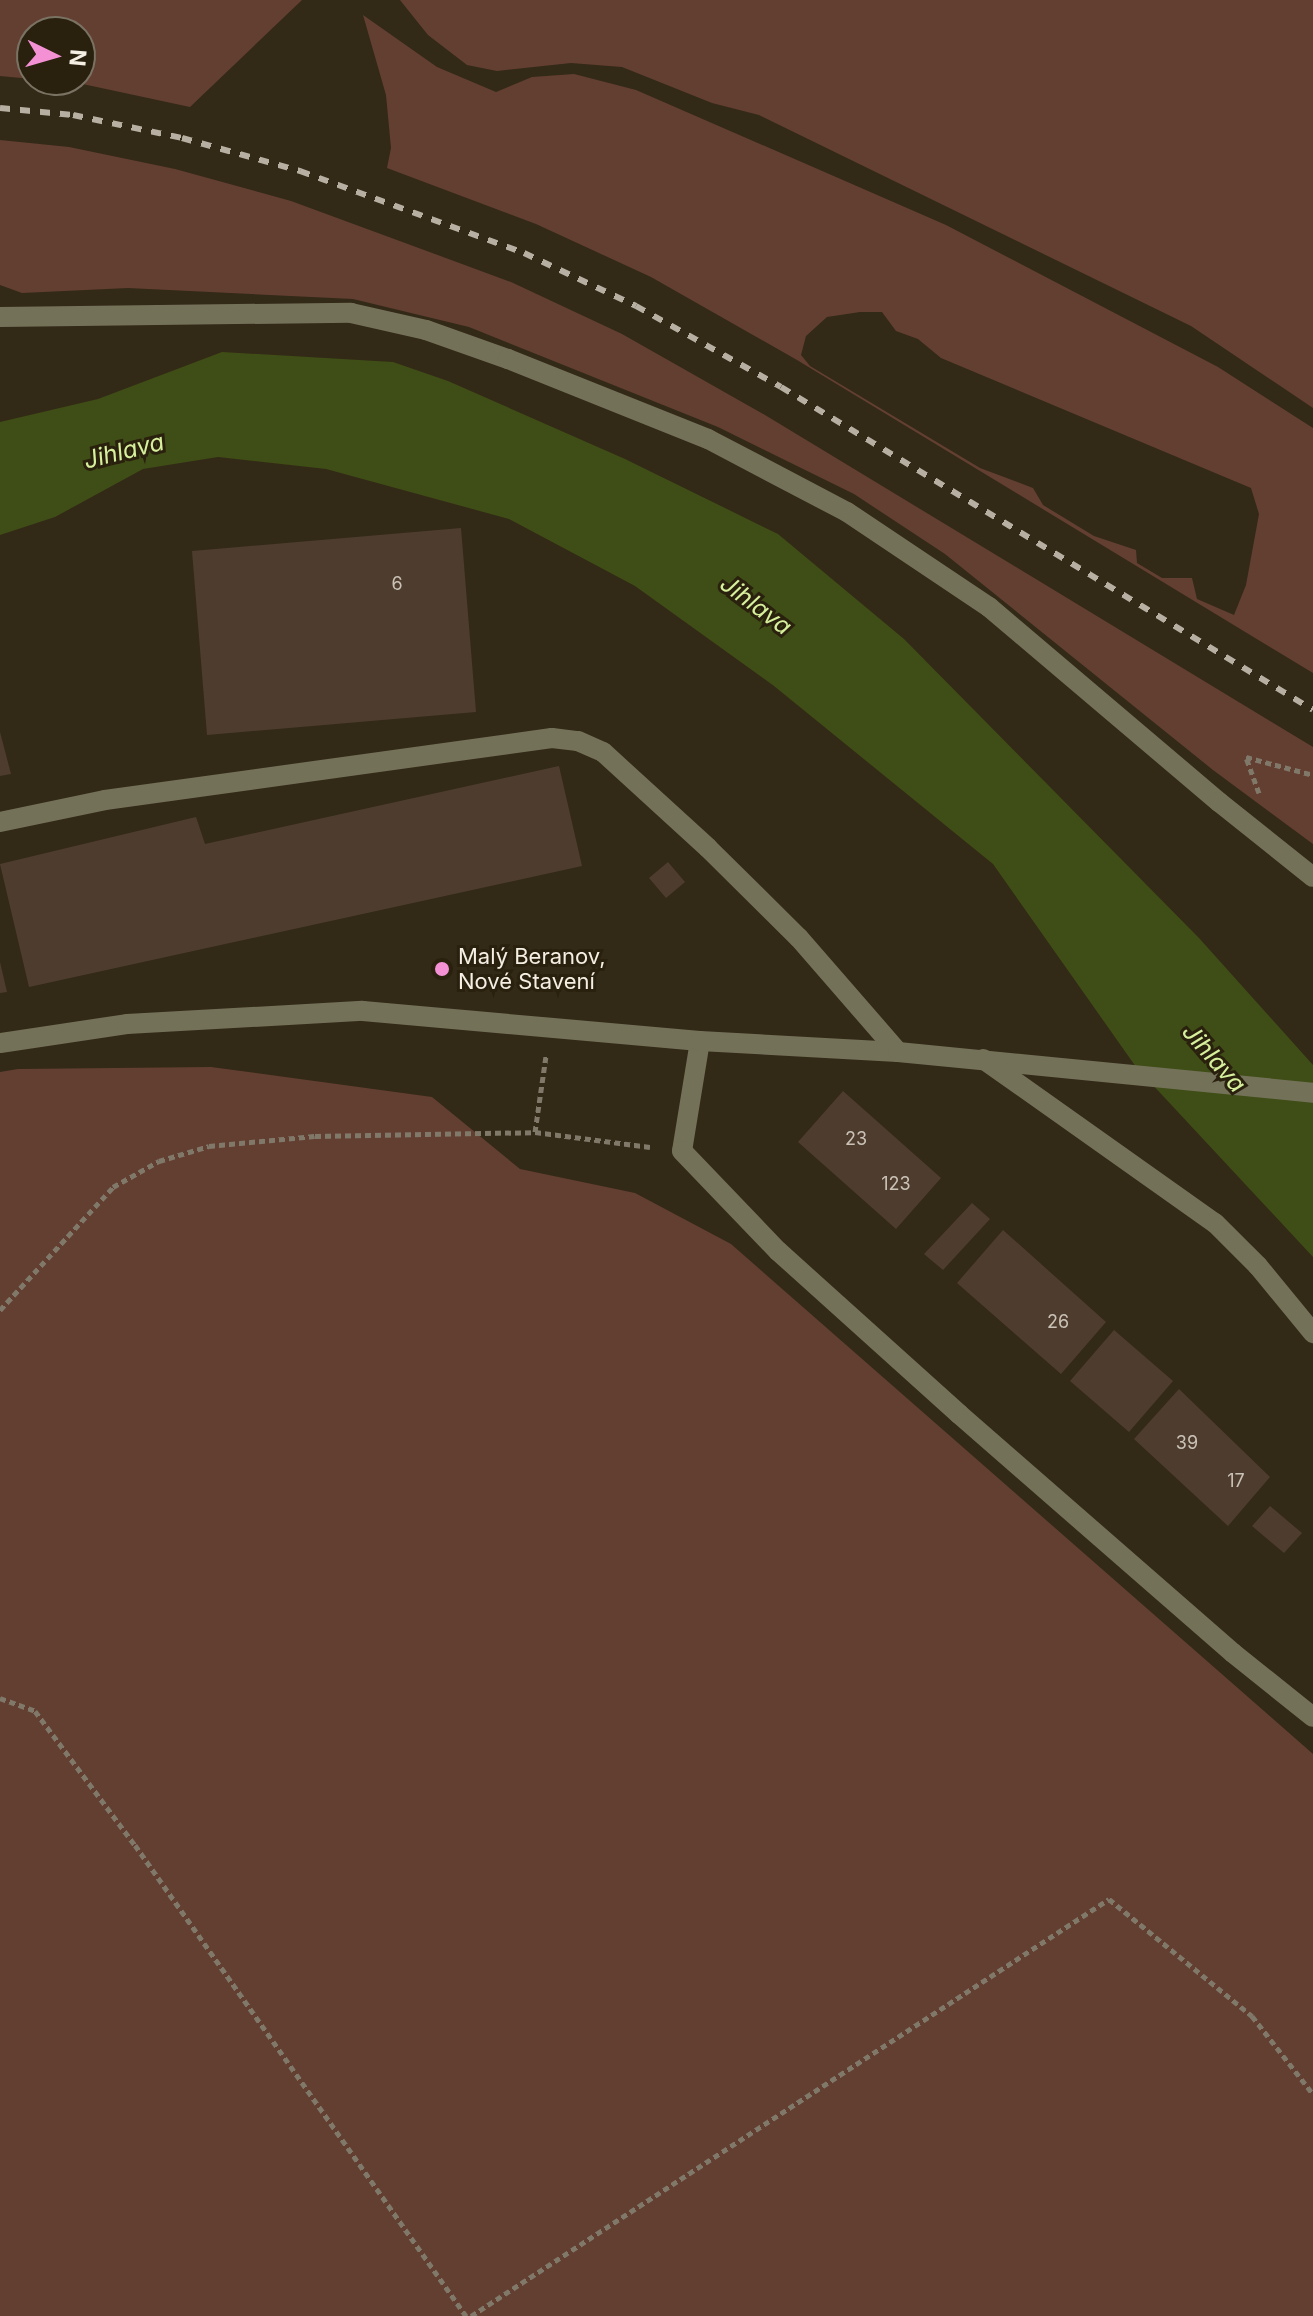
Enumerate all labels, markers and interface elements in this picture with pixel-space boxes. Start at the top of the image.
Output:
north arrow [16,16,96,96]
text: N [64,48,92,67]
water label: Jihlava [81,427,167,475]
water label: Jihlava [715,569,797,641]
house number: 6 [391,573,403,595]
place label: Malý Beranov, Nové Stavení [458,943,606,994]
marker: Malý Beranov, Nové Stavení [433,960,451,978]
water label: Jihlava [1176,1018,1252,1098]
house number: 23 [845,1128,867,1150]
house number: 123 [881,1173,911,1195]
house number: 26 [1047,1311,1069,1333]
house number: 39 [1176,1432,1198,1454]
house number: 17 [1227,1470,1245,1492]

